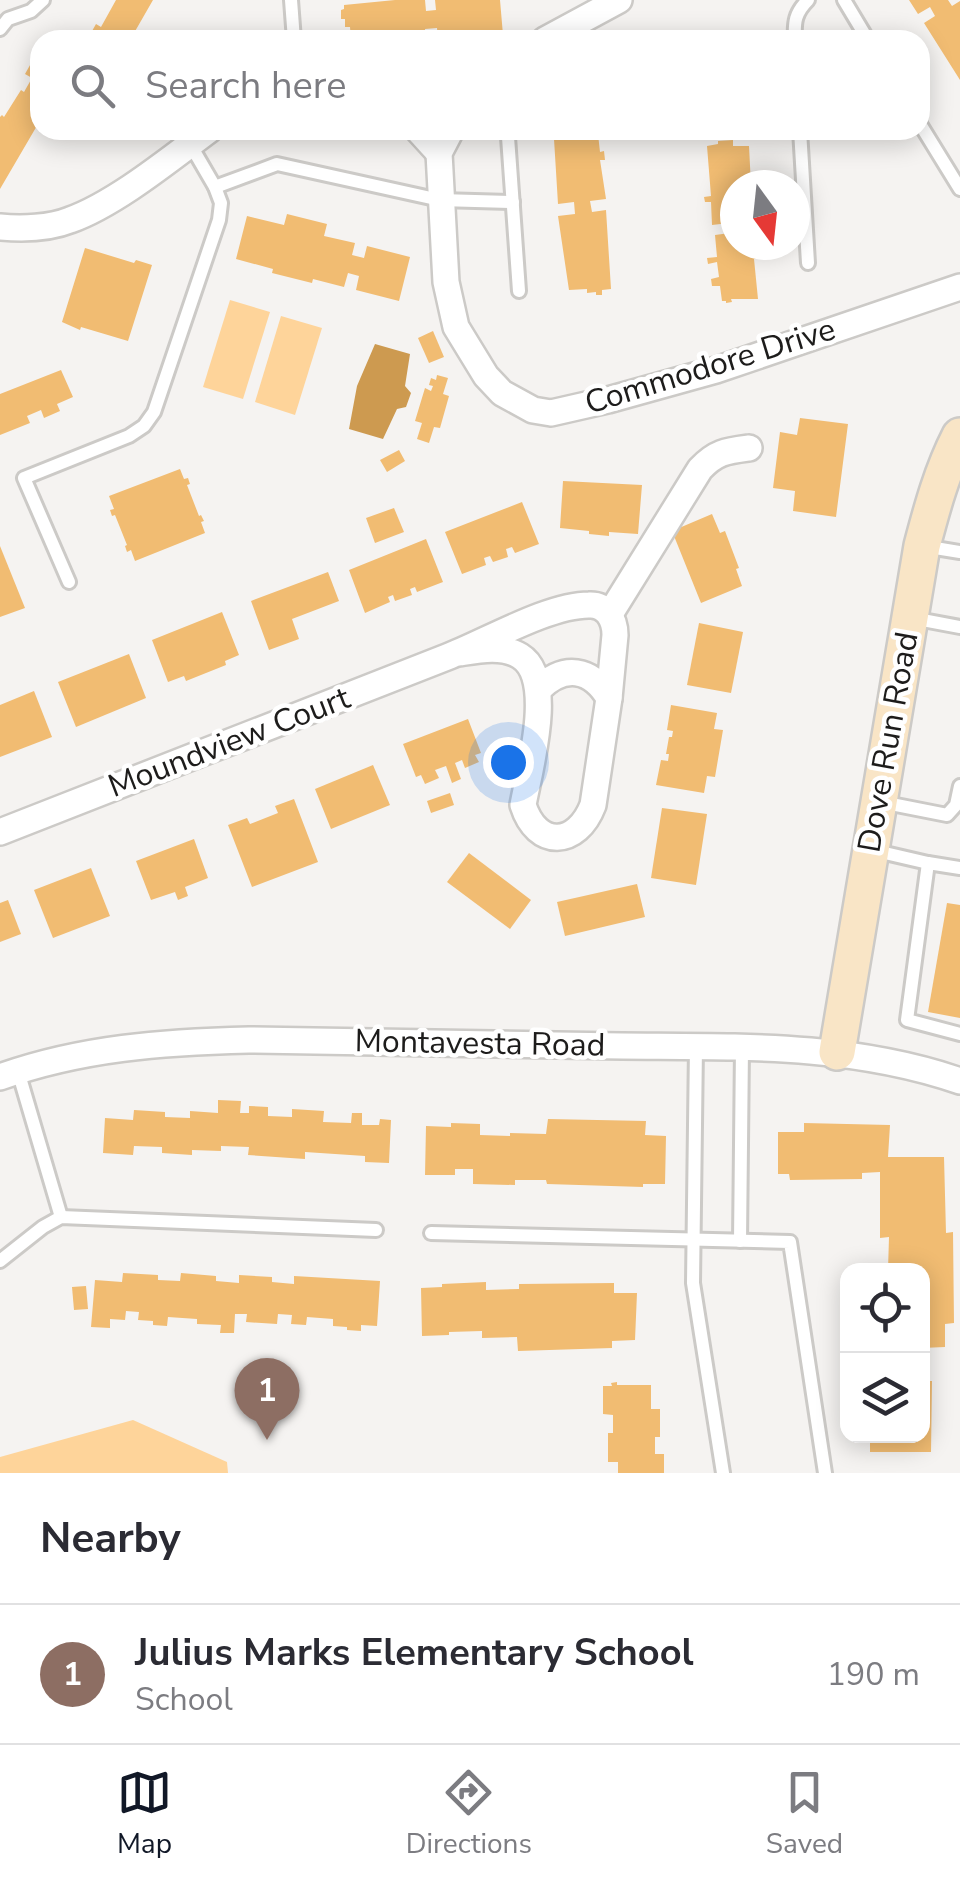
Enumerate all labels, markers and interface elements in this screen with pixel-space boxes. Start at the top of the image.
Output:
search box [30,30,930,140]
icon: search [65,58,120,113]
text: Search here [145,60,346,111]
north arrow [720,170,810,260]
street label: Commodore Drive [580,307,840,425]
street label: Dove Run Road [847,628,929,856]
street label: Moundview Court [102,676,357,808]
your location [483,737,534,788]
street label: Montavesta Road [354,1019,606,1067]
map controls [840,1263,930,1443]
button: locate [840,1263,930,1353]
button: layers [840,1353,930,1443]
pin: 1 [234,1358,300,1440]
text: Nearby [40,1510,181,1567]
text: Julius Marks Elementary School [135,1627,694,1678]
text: 1 [63,1653,82,1696]
text: 190 m [827,1653,920,1696]
text: School [135,1678,233,1721]
tab: Map [117,1765,172,1863]
tab: Directions [406,1765,532,1863]
tab: Saved [766,1765,843,1863]

